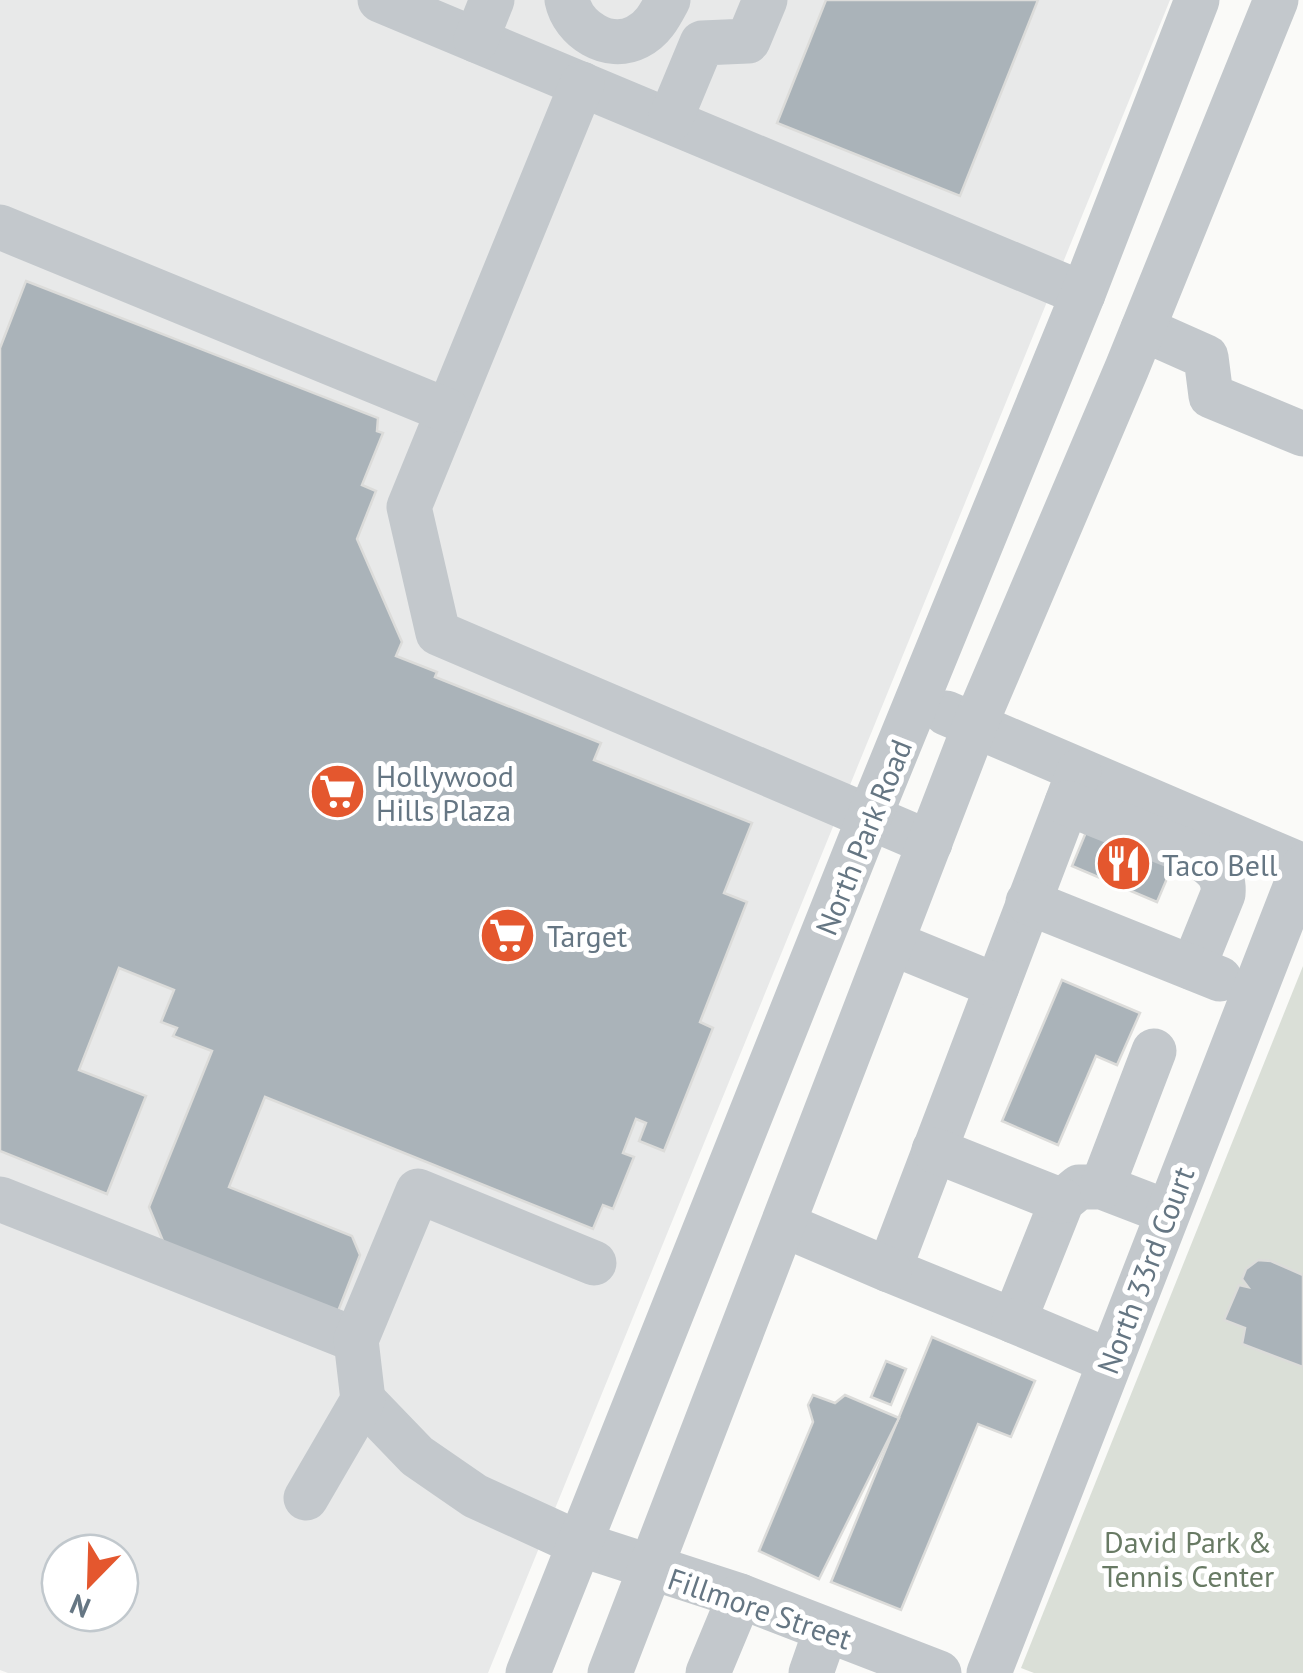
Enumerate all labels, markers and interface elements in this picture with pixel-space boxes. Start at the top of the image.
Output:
street label: North Park Road [806,733,920,941]
place label: Hollywood Hills Plaza [376,756,514,829]
supermarket icon: Hollywood Hills Plaza [307,762,367,822]
restaurant icon: Taco Bell [1093,834,1153,894]
place label: Taco Bell [1162,845,1278,884]
supermarket icon: Target [478,905,538,965]
place label: Target [547,916,627,955]
street label: North 33rd Court [1088,1161,1202,1379]
park label: David Park & Tennis Center [1102,1522,1274,1595]
north arrow [40,1533,140,1633]
street label: Fillmore Street [663,1558,857,1658]
text: N [64,1586,96,1627]

